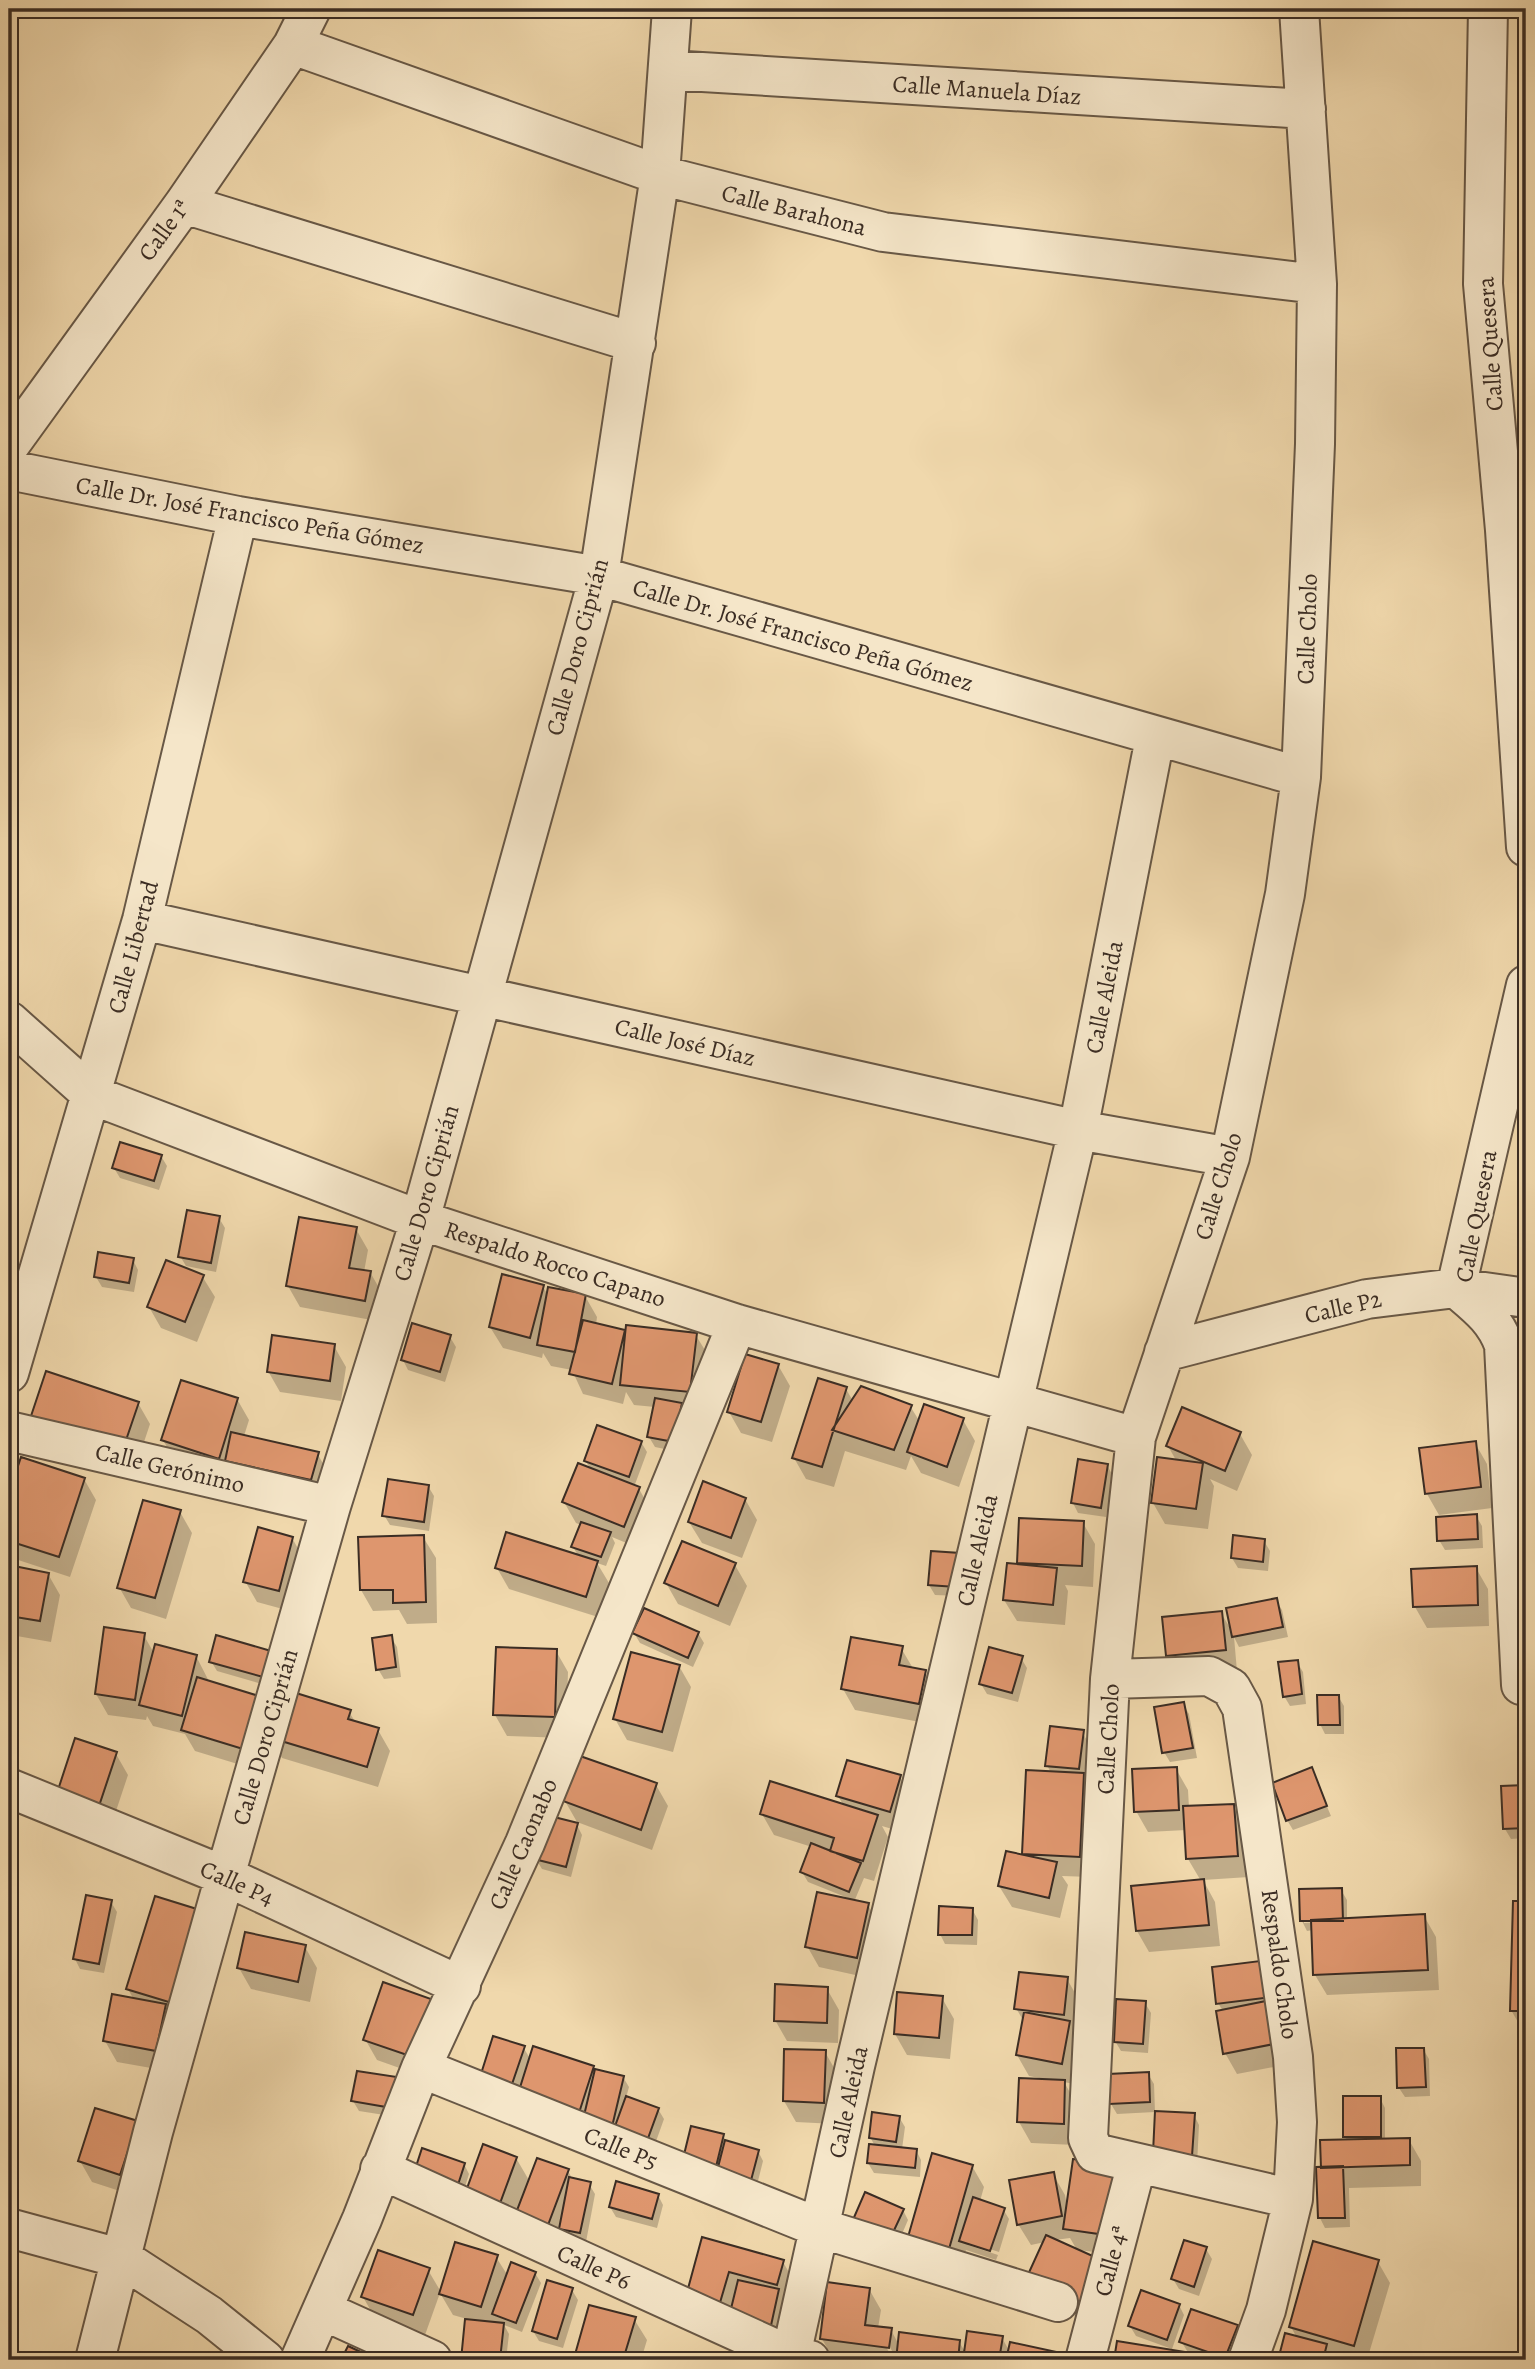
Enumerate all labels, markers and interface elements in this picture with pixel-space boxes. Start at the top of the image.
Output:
street label: Calle Manuela Díaz [891,67,1083,113]
street label: Calle Barahona [718,177,871,244]
street label: Calle 1ª [131,192,197,267]
street label: Calle Quesera [1469,275,1511,412]
street label: Calle Dr. José Francisco Peña Gómez [73,469,427,561]
street label: Calle Doro Ciprián [538,555,616,739]
street label: Calle Dr. José Francisco Peña Gómez [629,571,977,699]
street label: Calle Cholo [1289,573,1325,685]
street label: Calle Libertad [100,877,166,1017]
street label: Calle Aleida [1077,937,1131,1056]
street label: Calle José Díaz [612,1010,758,1074]
street label: Calle Doro Ciprián [386,1101,466,1285]
street label: Calle Cholo [1186,1128,1250,1244]
street label: Calle Quesera [1447,1146,1505,1285]
street label: Respaldo Rocco Capano [440,1213,670,1315]
street label: Calle P2 [1301,1283,1385,1331]
street label: Calle Gerónimo [92,1435,248,1501]
street label: Calle Aleida [949,1490,1006,1609]
street label: Calle Doro Ciprián [225,1645,305,1829]
street label: Calle Cholo [1089,1683,1127,1795]
street label: Calle Caonabo [481,1773,565,1915]
street label: Calle P4 [195,1853,279,1913]
street label: Respaldo Cholo [1254,1887,1306,2041]
street label: Calle Aleida [820,2042,876,2161]
street label: Calle P5 [579,2119,663,2177]
street label: Calle 4ª [1086,2222,1136,2300]
street label: Calle P6 [552,2237,636,2297]

